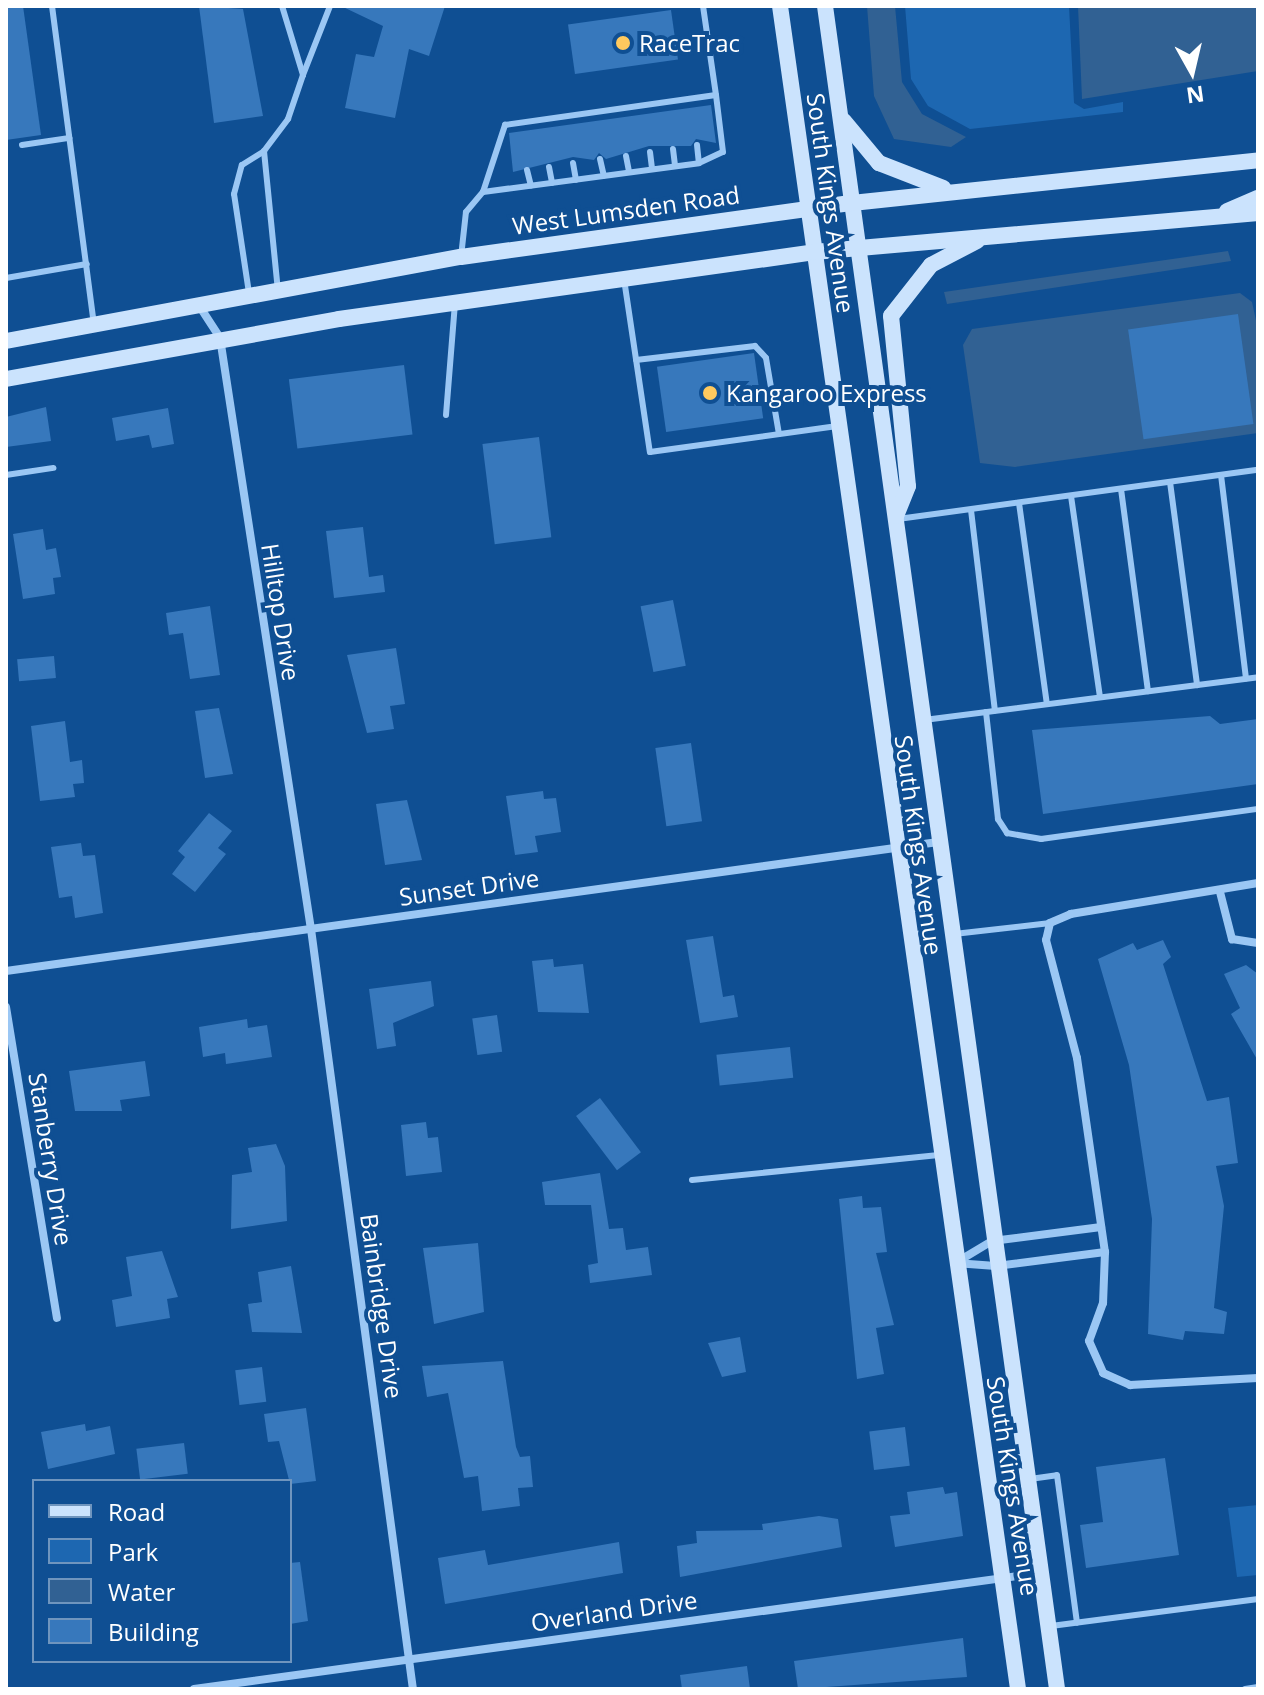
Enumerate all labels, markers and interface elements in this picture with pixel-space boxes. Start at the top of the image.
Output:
place label: RaceTrac [639,29,740,57]
north arrow [1152,32,1232,112]
marker: RaceTrac [614,34,632,52]
text: N [1184,80,1206,112]
street label: South Kings Avenue [801,91,861,315]
street label: West Lumsden Road [511,180,741,240]
place label: Kangaroo Express [726,379,927,407]
marker: Kangaroo Express [701,384,719,402]
street label: Hilltop Drive [256,541,306,683]
street label: South Kings Avenue [889,733,949,957]
street label: Sunset Drive [397,863,541,911]
street label: Stanberry Drive [23,1071,79,1247]
street label: Bainbridge Drive [355,1212,409,1400]
street label: South Kings Avenue [981,1374,1045,1598]
legend [32,1479,292,1663]
text: Road [108,1495,165,1528]
text: Park [108,1535,158,1568]
text: Water [108,1575,175,1608]
street label: Overland Drive [529,1585,699,1637]
text: Building [108,1615,199,1648]

